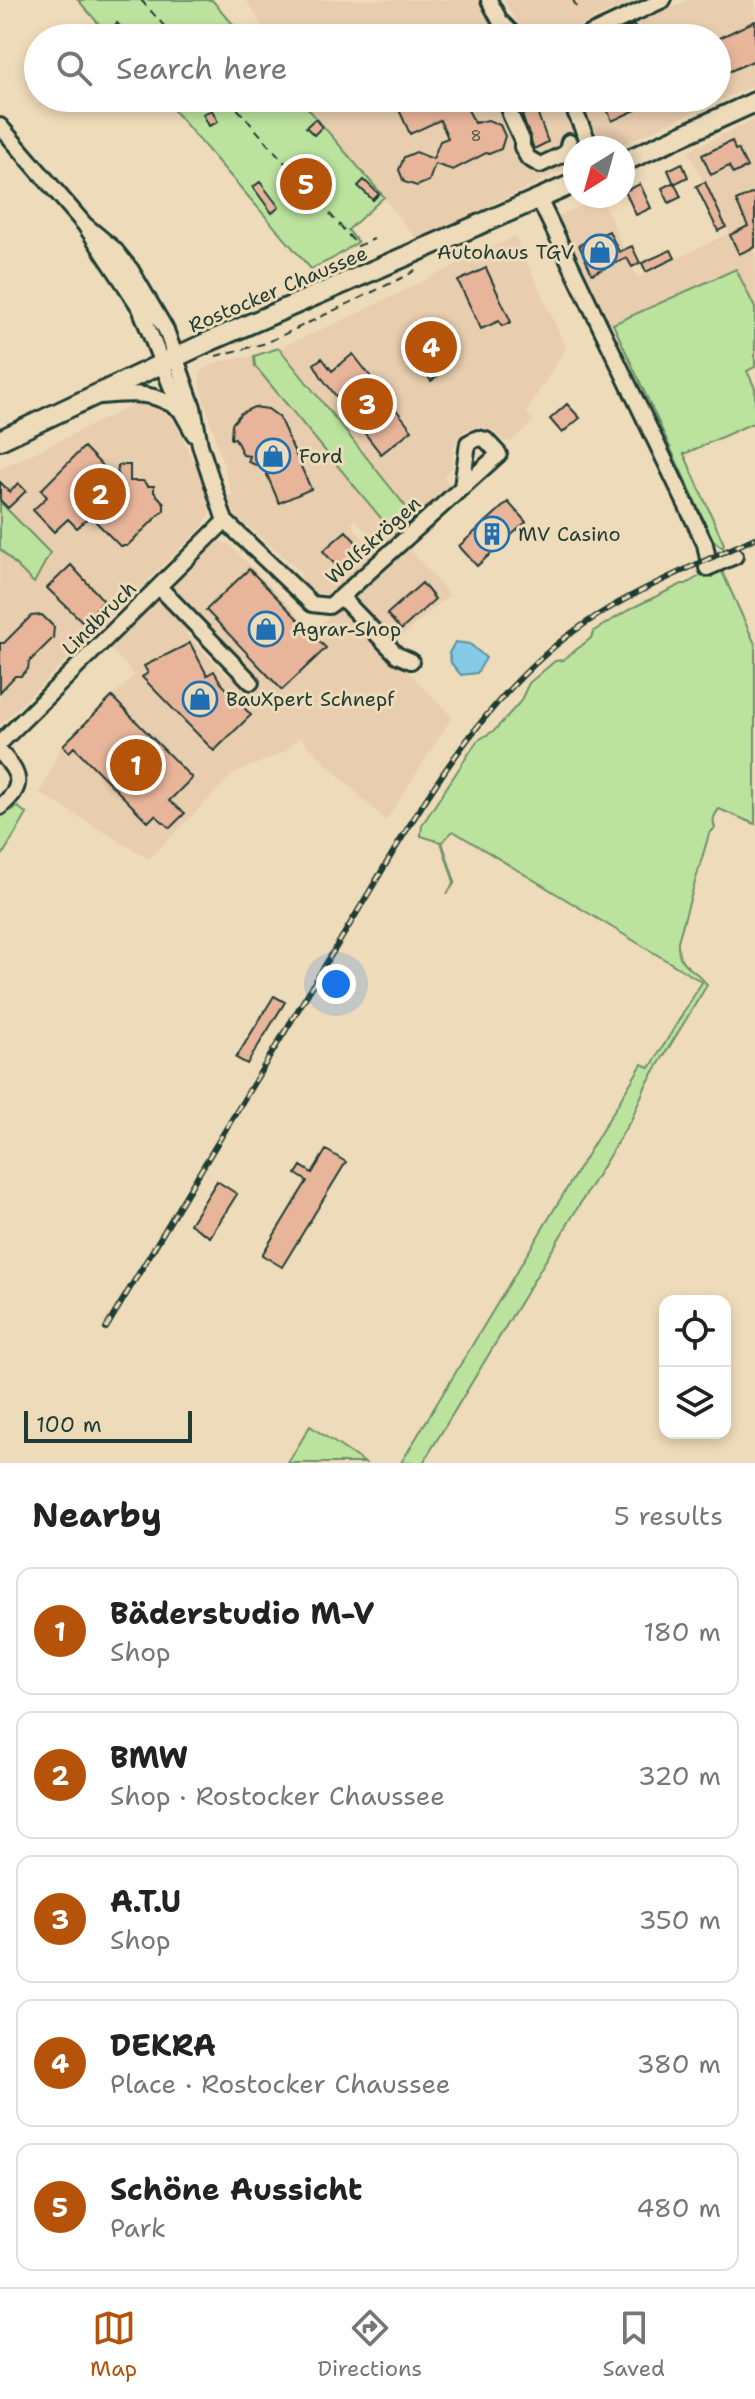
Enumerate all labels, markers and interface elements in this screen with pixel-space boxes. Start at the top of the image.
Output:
search box [24,24,731,112]
icon: search [52,46,96,90]
text: Search here [116,48,287,89]
house number: 8 [470,125,482,146]
north arrow [563,136,635,208]
pin: 5 [280,154,332,214]
shop icon: Autohaus TGV [581,233,619,271]
place label: Autohaus TGV [437,239,574,265]
street label: Rostocker Chaussee [185,240,371,338]
pin: 4 [405,317,457,377]
pin: 3 [341,374,393,434]
shop icon: Ford [254,437,292,475]
place label: Ford [299,443,343,469]
pin: 2 [74,464,126,524]
street label: Wolfskrögen [320,490,426,590]
building icon: MV Casino [473,515,511,553]
place label: MV Casino [518,521,621,547]
street label: Lindbruch [56,575,142,661]
shop icon: Agrar-Shop [247,610,285,648]
place label: Agrar-Shop [292,616,401,642]
shop icon: BauXpert Schnepf [181,680,219,718]
place label: BauXpert Schnepf [226,686,395,712]
pin: 1 [110,735,162,795]
your location [316,964,356,1004]
map controls [659,1295,731,1439]
button: locate [659,1295,731,1367]
button: layers [659,1367,731,1439]
scale bar [24,1407,192,1443]
text: 100 m [36,1410,102,1439]
text: Nearby [32,1492,162,1538]
text: 5 results [614,1498,723,1533]
text: Bäderstudio M-V [110,1593,374,1634]
text: 1 [54,1614,66,1649]
text: 180 m [643,1614,721,1649]
text: Shop [110,1634,171,1669]
text: BMW [110,1737,188,1778]
text: 2 [51,1758,69,1793]
text: 320 m [638,1758,721,1793]
text: Shop · Rostocker Chaussee [110,1778,445,1813]
text: A.T.U [110,1881,181,1922]
text: 3 [51,1902,69,1937]
text: 350 m [638,1902,721,1937]
text: Shop [110,1922,171,1957]
text: DEKRA [110,2025,216,2066]
text: 4 [51,2046,69,2081]
text: 380 m [636,2046,721,2081]
text: Place · Rostocker Chaussee [110,2066,451,2101]
text: Schöne Aussicht [110,2169,362,2210]
text: 5 [52,2190,68,2225]
text: 480 m [636,2190,721,2225]
text: Park [110,2210,166,2245]
tab: Map [90,2306,137,2383]
tab: Directions [317,2306,422,2383]
tab: Saved [602,2306,665,2383]

